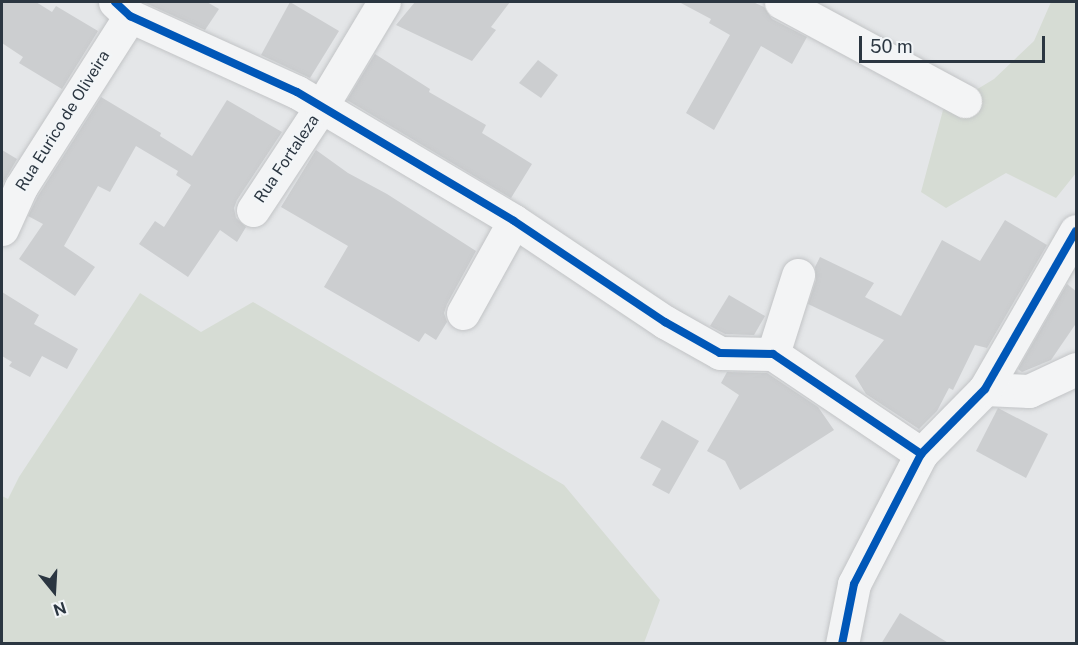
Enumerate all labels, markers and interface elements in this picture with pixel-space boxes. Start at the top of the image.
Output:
scale bar [862,24,1048,62]
text: 50 m [870,36,913,57]
street label: Rua Eurico de Oliveira [12,47,114,195]
street label: Rua Fortaleza [251,111,323,207]
north arrow [24,561,84,621]
text: N [51,598,69,620]

